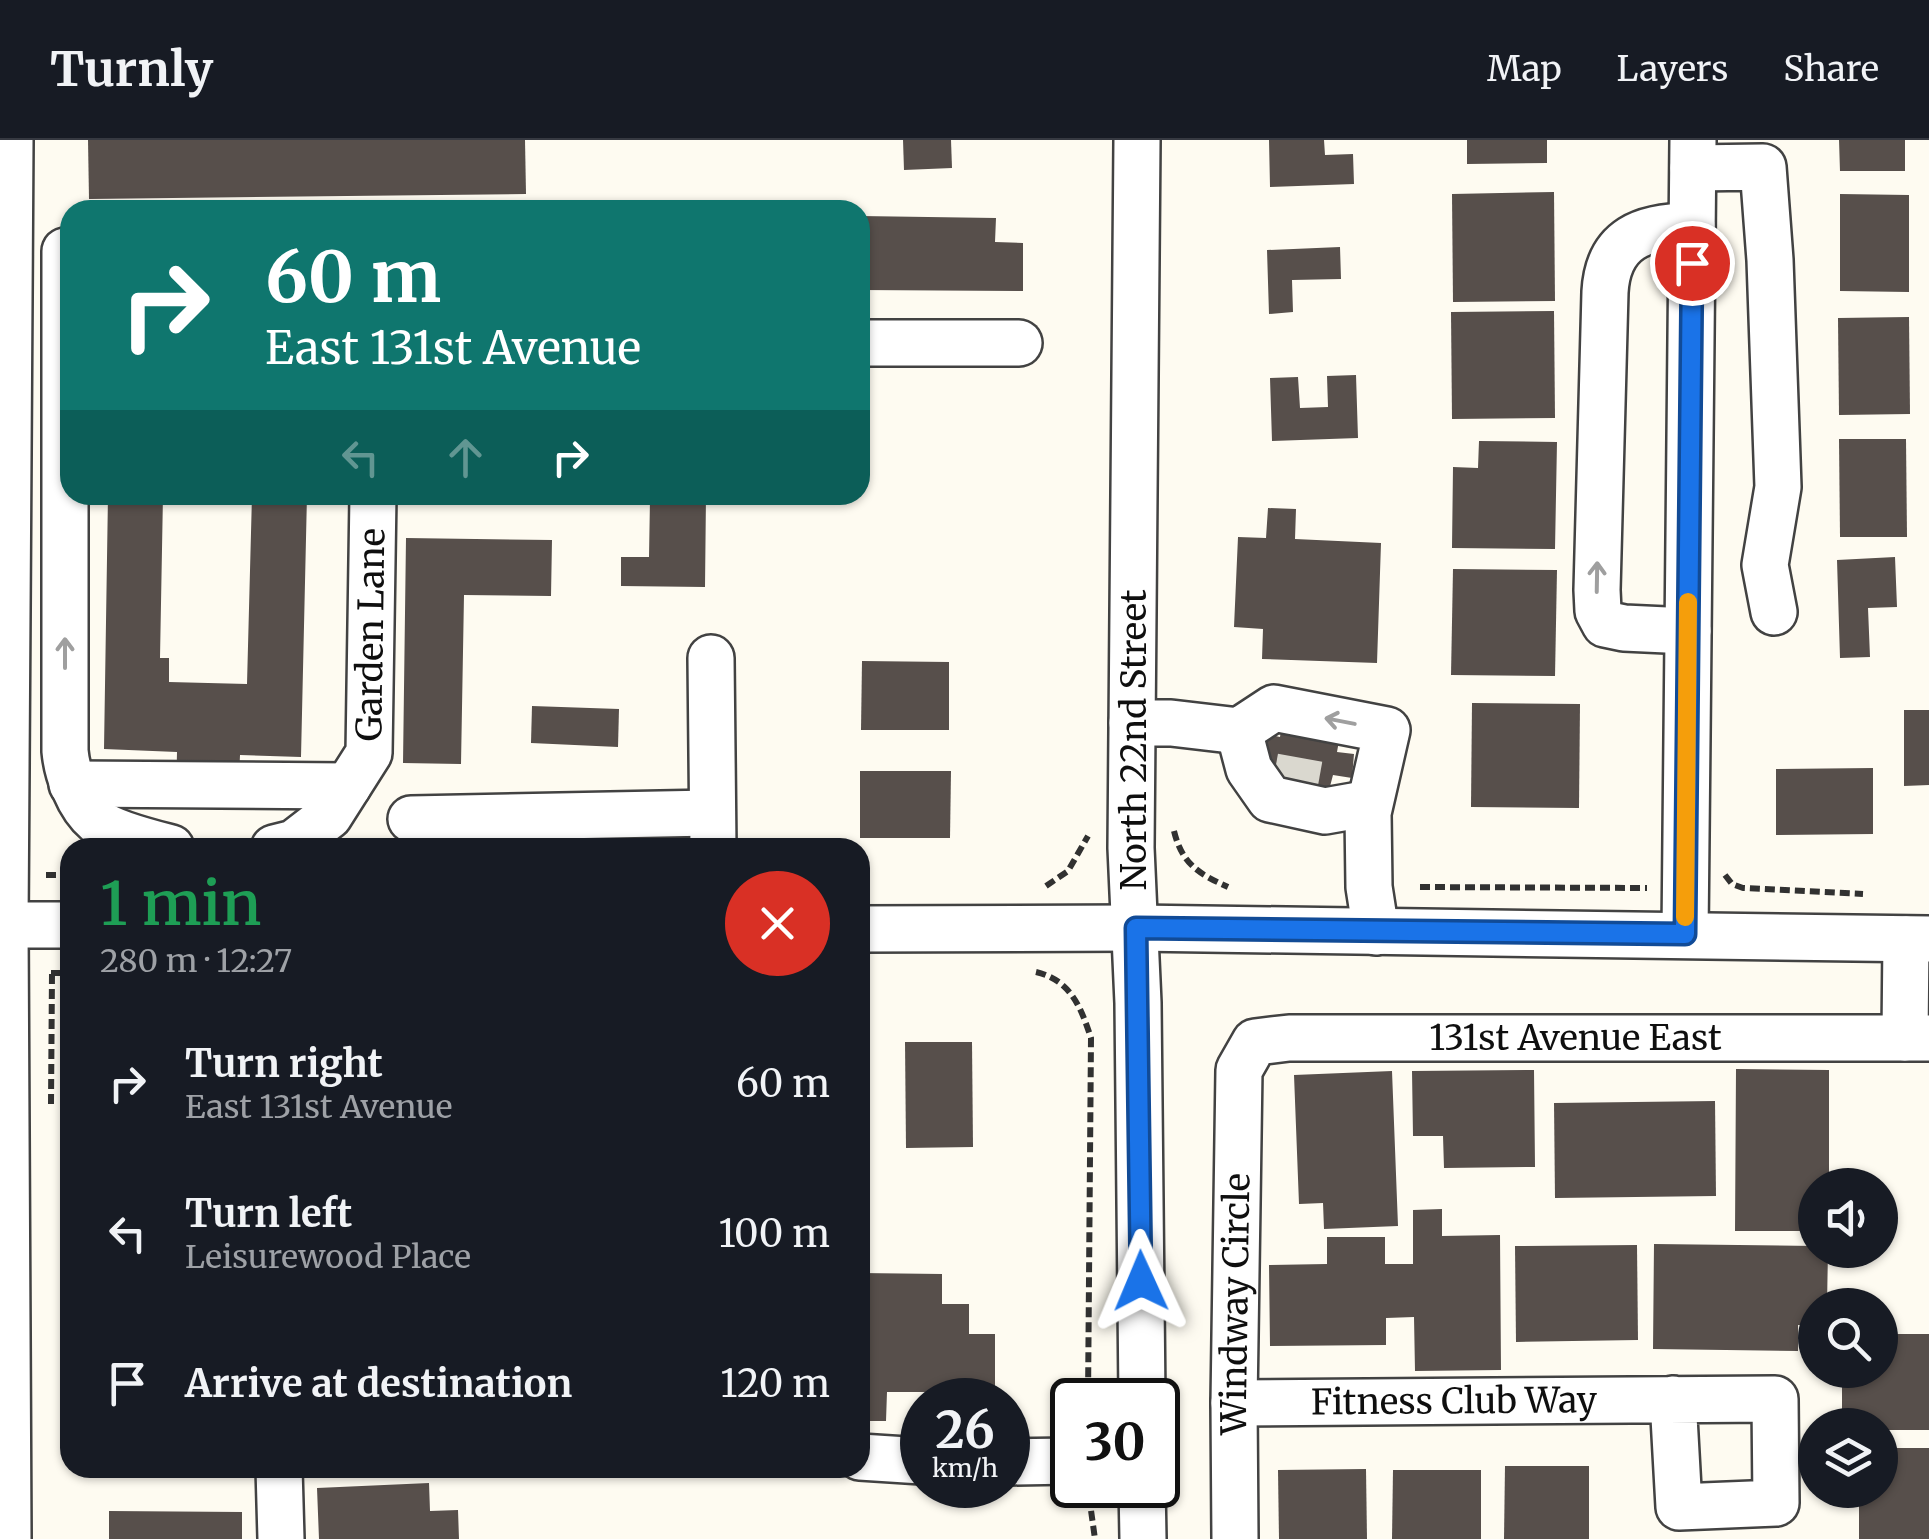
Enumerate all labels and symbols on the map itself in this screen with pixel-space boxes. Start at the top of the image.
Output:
pin [1650,221,1735,306]
street label: Garden Lane [347,528,394,741]
one-way arrow [1588,561,1607,593]
street label: North 22nd Street [1112,589,1156,891]
one-way arrow [56,638,74,670]
one-way arrow [1324,711,1357,730]
street label: 131st Avenue East [1429,1016,1722,1060]
street label: Windway Circle [1212,1173,1259,1436]
position arrow [1089,1229,1193,1333]
speed limit sign: 30 [1050,1378,1180,1508]
street label: Fitness Club Way [1311,1378,1598,1424]

